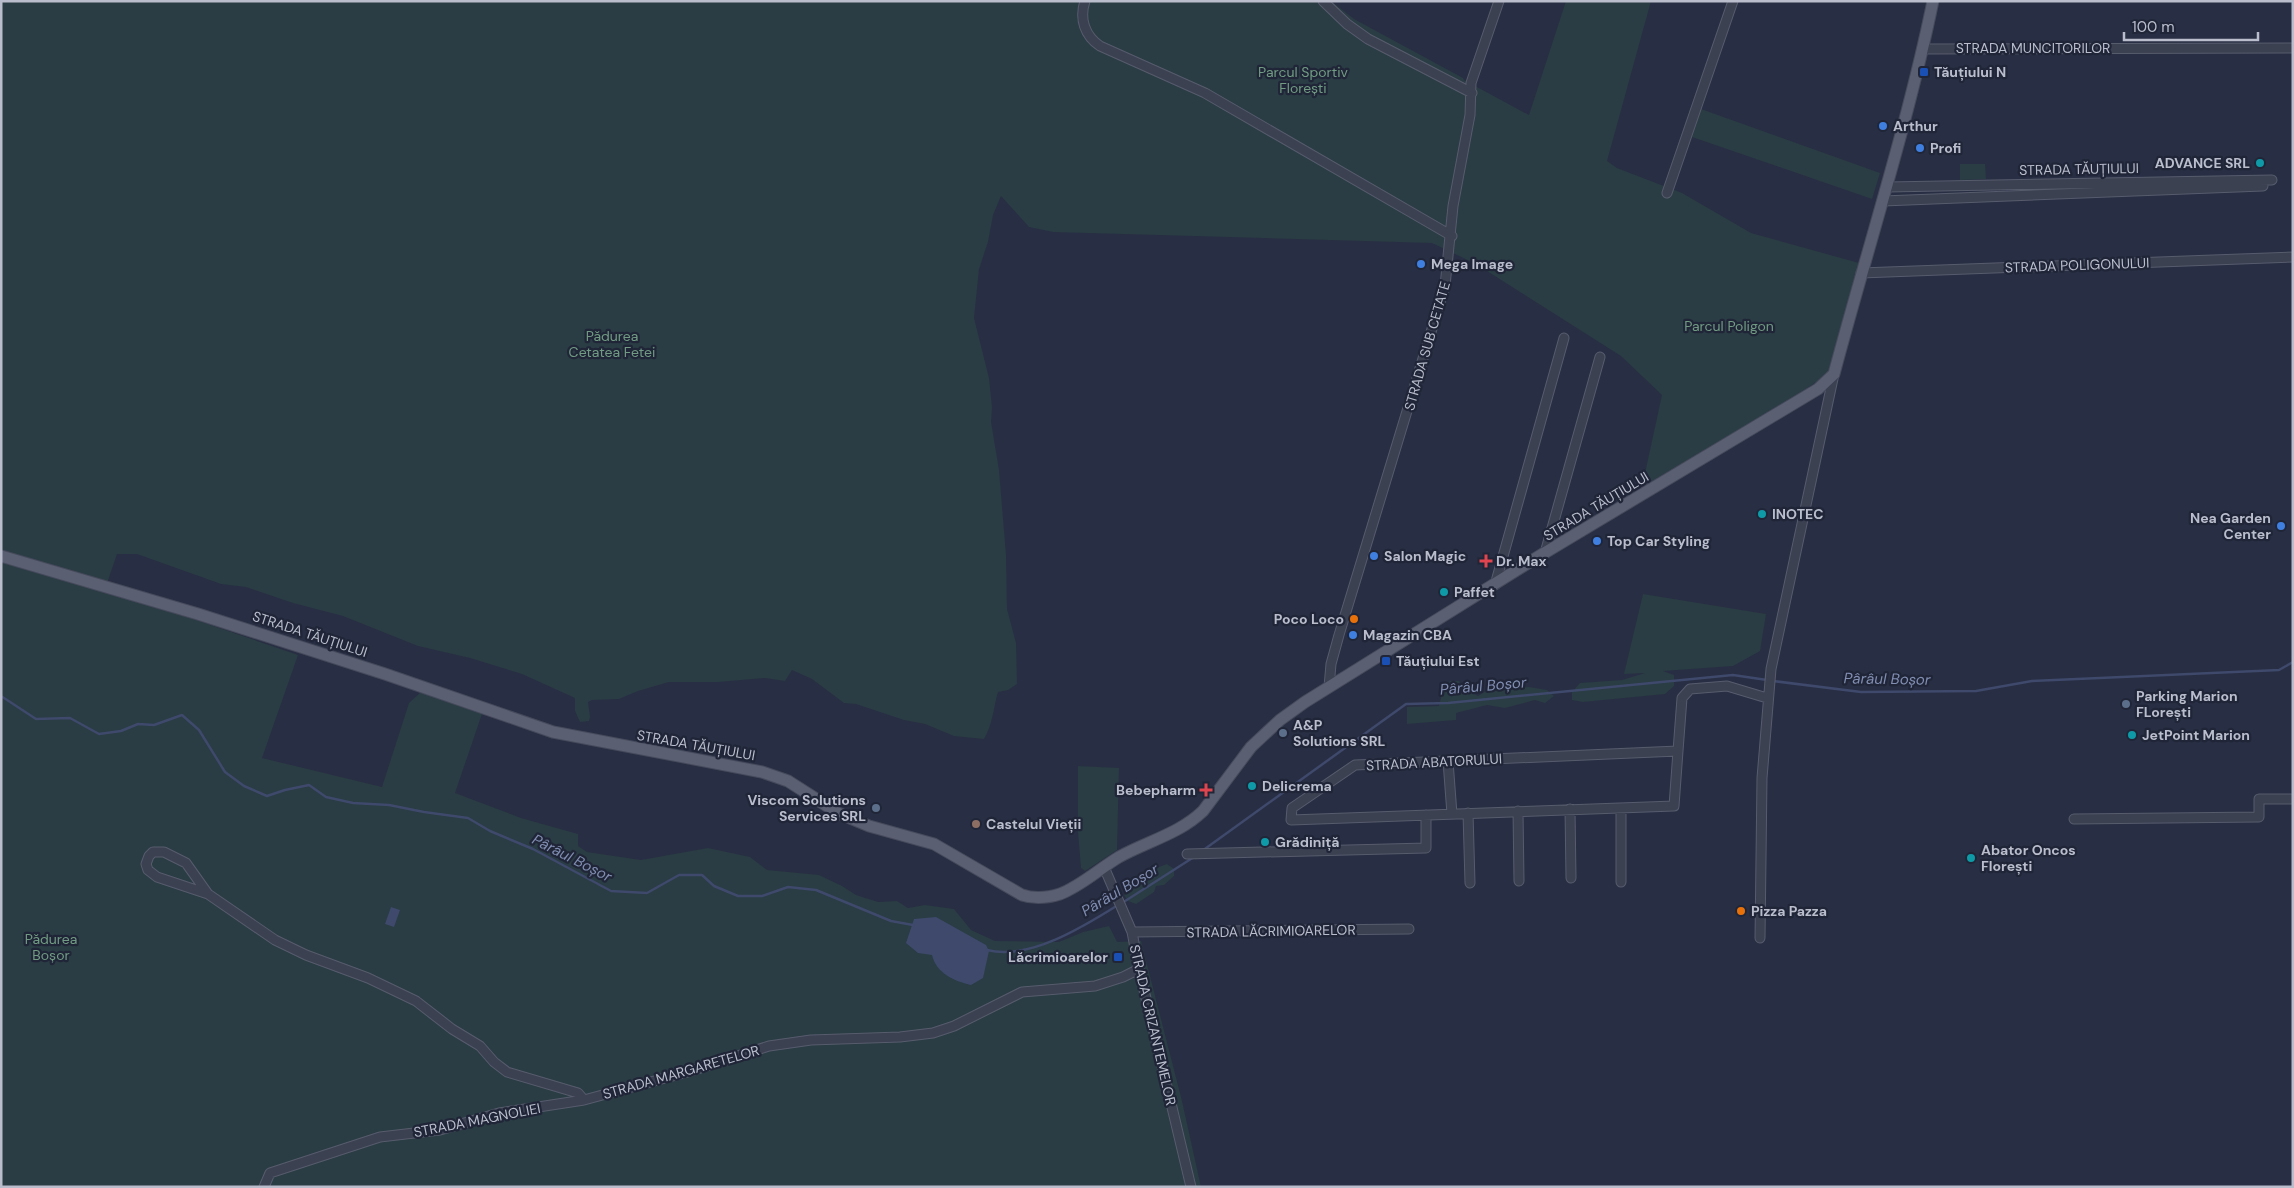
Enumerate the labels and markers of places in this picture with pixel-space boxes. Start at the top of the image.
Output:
place label: Tăuțiului N [1934,63,2006,81]
marker: Tăuțiului N [1918,66,1930,78]
place label: Arthur [1893,117,1938,135]
marker: Arthur [1877,120,1889,132]
place label: Profi [1930,139,1961,157]
marker: Profi [1914,142,1926,154]
place label: ADVANCE SRL [2155,154,2250,172]
marker: ADVANCE SRL [2254,157,2266,169]
place label: Mega Image [1431,255,1513,273]
marker: Mega Image [1415,258,1427,270]
place label: INOTEC [1772,505,1824,523]
marker: INOTEC [1756,508,1768,520]
place label: Nea Garden Center [2190,509,2271,543]
marker: Nea Garden Center [2275,520,2287,532]
place label: Top Car Styling [1607,532,1710,550]
marker: Top Car Styling [1591,535,1603,547]
place label: Salon Magic [1384,547,1466,565]
marker: Salon Magic [1368,550,1380,562]
place label: Dr. Max [1496,552,1546,570]
marker: Dr. Max [1480,555,1492,567]
place label: Paffet [1454,583,1495,601]
marker: Paffet [1438,586,1450,598]
place label: Poco Loco [1274,610,1344,628]
marker: Poco Loco [1348,613,1360,625]
place label: Magazin CBA [1363,626,1452,644]
marker: Magazin CBA [1347,629,1359,641]
place label: Tăuțiului Est [1396,652,1479,670]
marker: Tăuțiului Est [1380,655,1392,667]
place label: Parking Marion FLorești [2136,687,2238,721]
marker: Parking Marion FLorești [2120,698,2132,710]
place label: A&P Solutions SRL [1293,716,1385,750]
place label: JetPoint Marion [2142,726,2250,744]
marker: A&P Solutions SRL [1277,727,1289,739]
marker: JetPoint Marion [2126,729,2138,741]
place label: Delicrema [1262,777,1332,795]
marker: Delicrema [1246,780,1258,792]
place label: Bebepharm [1116,781,1196,799]
marker: Bebepharm [1200,784,1212,796]
place label: Viscom Solutions Services SRL [747,791,866,825]
marker: Viscom Solutions Services SRL [870,802,882,814]
place label: Castelul Vieții [986,815,1081,833]
marker: Castelul Vieții [970,818,982,830]
place label: Grădiniță [1275,833,1340,851]
marker: Grădiniță [1259,836,1271,848]
place label: Abator Oncos Florești [1981,841,2076,875]
marker: Abator Oncos Florești [1965,852,1977,864]
place label: Pizza Pazza [1751,902,1827,920]
marker: Pizza Pazza [1735,905,1747,917]
place label: Lăcrimioarelor [1008,948,1108,966]
marker: Lăcrimioarelor [1112,951,1124,963]

